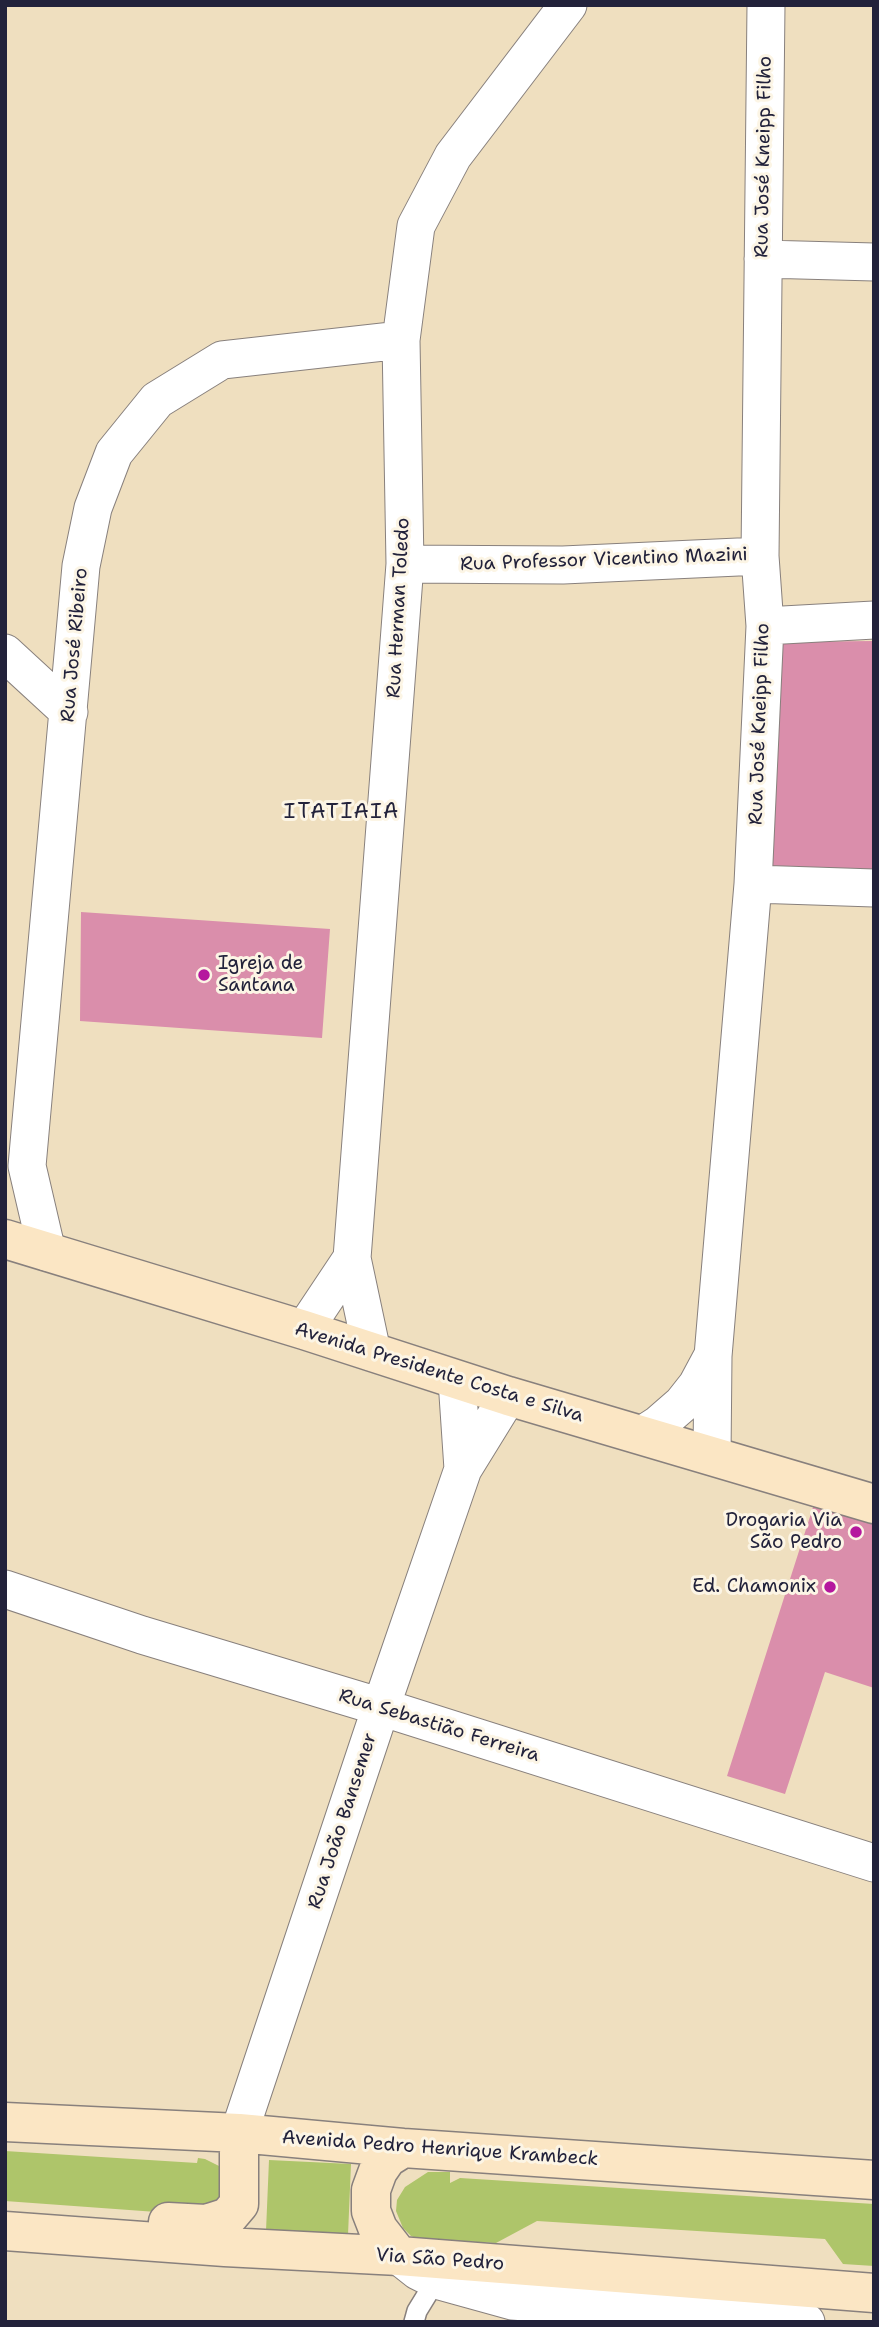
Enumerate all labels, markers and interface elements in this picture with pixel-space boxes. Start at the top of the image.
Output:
street label: Rua José Kneipp Filho [751,56,777,258]
street label: Rua Herman Toledo [383,517,415,699]
street label: Rua Professor Vicentino Mazini [460,544,748,576]
street label: Rua José Ribeiro [57,567,93,723]
street label: Rua José Kneipp Filho [745,623,775,825]
district label: ITATIAIA [285,800,399,826]
place label: Igreja de Santana [218,953,303,997]
marker: Igreja de Santana [196,967,212,983]
street label: Avenida Presidente Costa e Silva [292,1318,586,1428]
place label: Drogaria Via São Pedro [725,1510,842,1554]
marker: Drogaria Via São Pedro [848,1524,864,1540]
place label: Ed. Chamonix [692,1576,816,1598]
marker: Ed. Chamonix [822,1579,838,1595]
street label: Rua Sebastião Ferreira [336,1685,542,1767]
street label: Rua João Bansemer [304,1730,382,1912]
street label: Avenida Pedro Henrique Krambeck [281,2127,599,2171]
street label: Via São Pedro [375,2244,505,2276]

